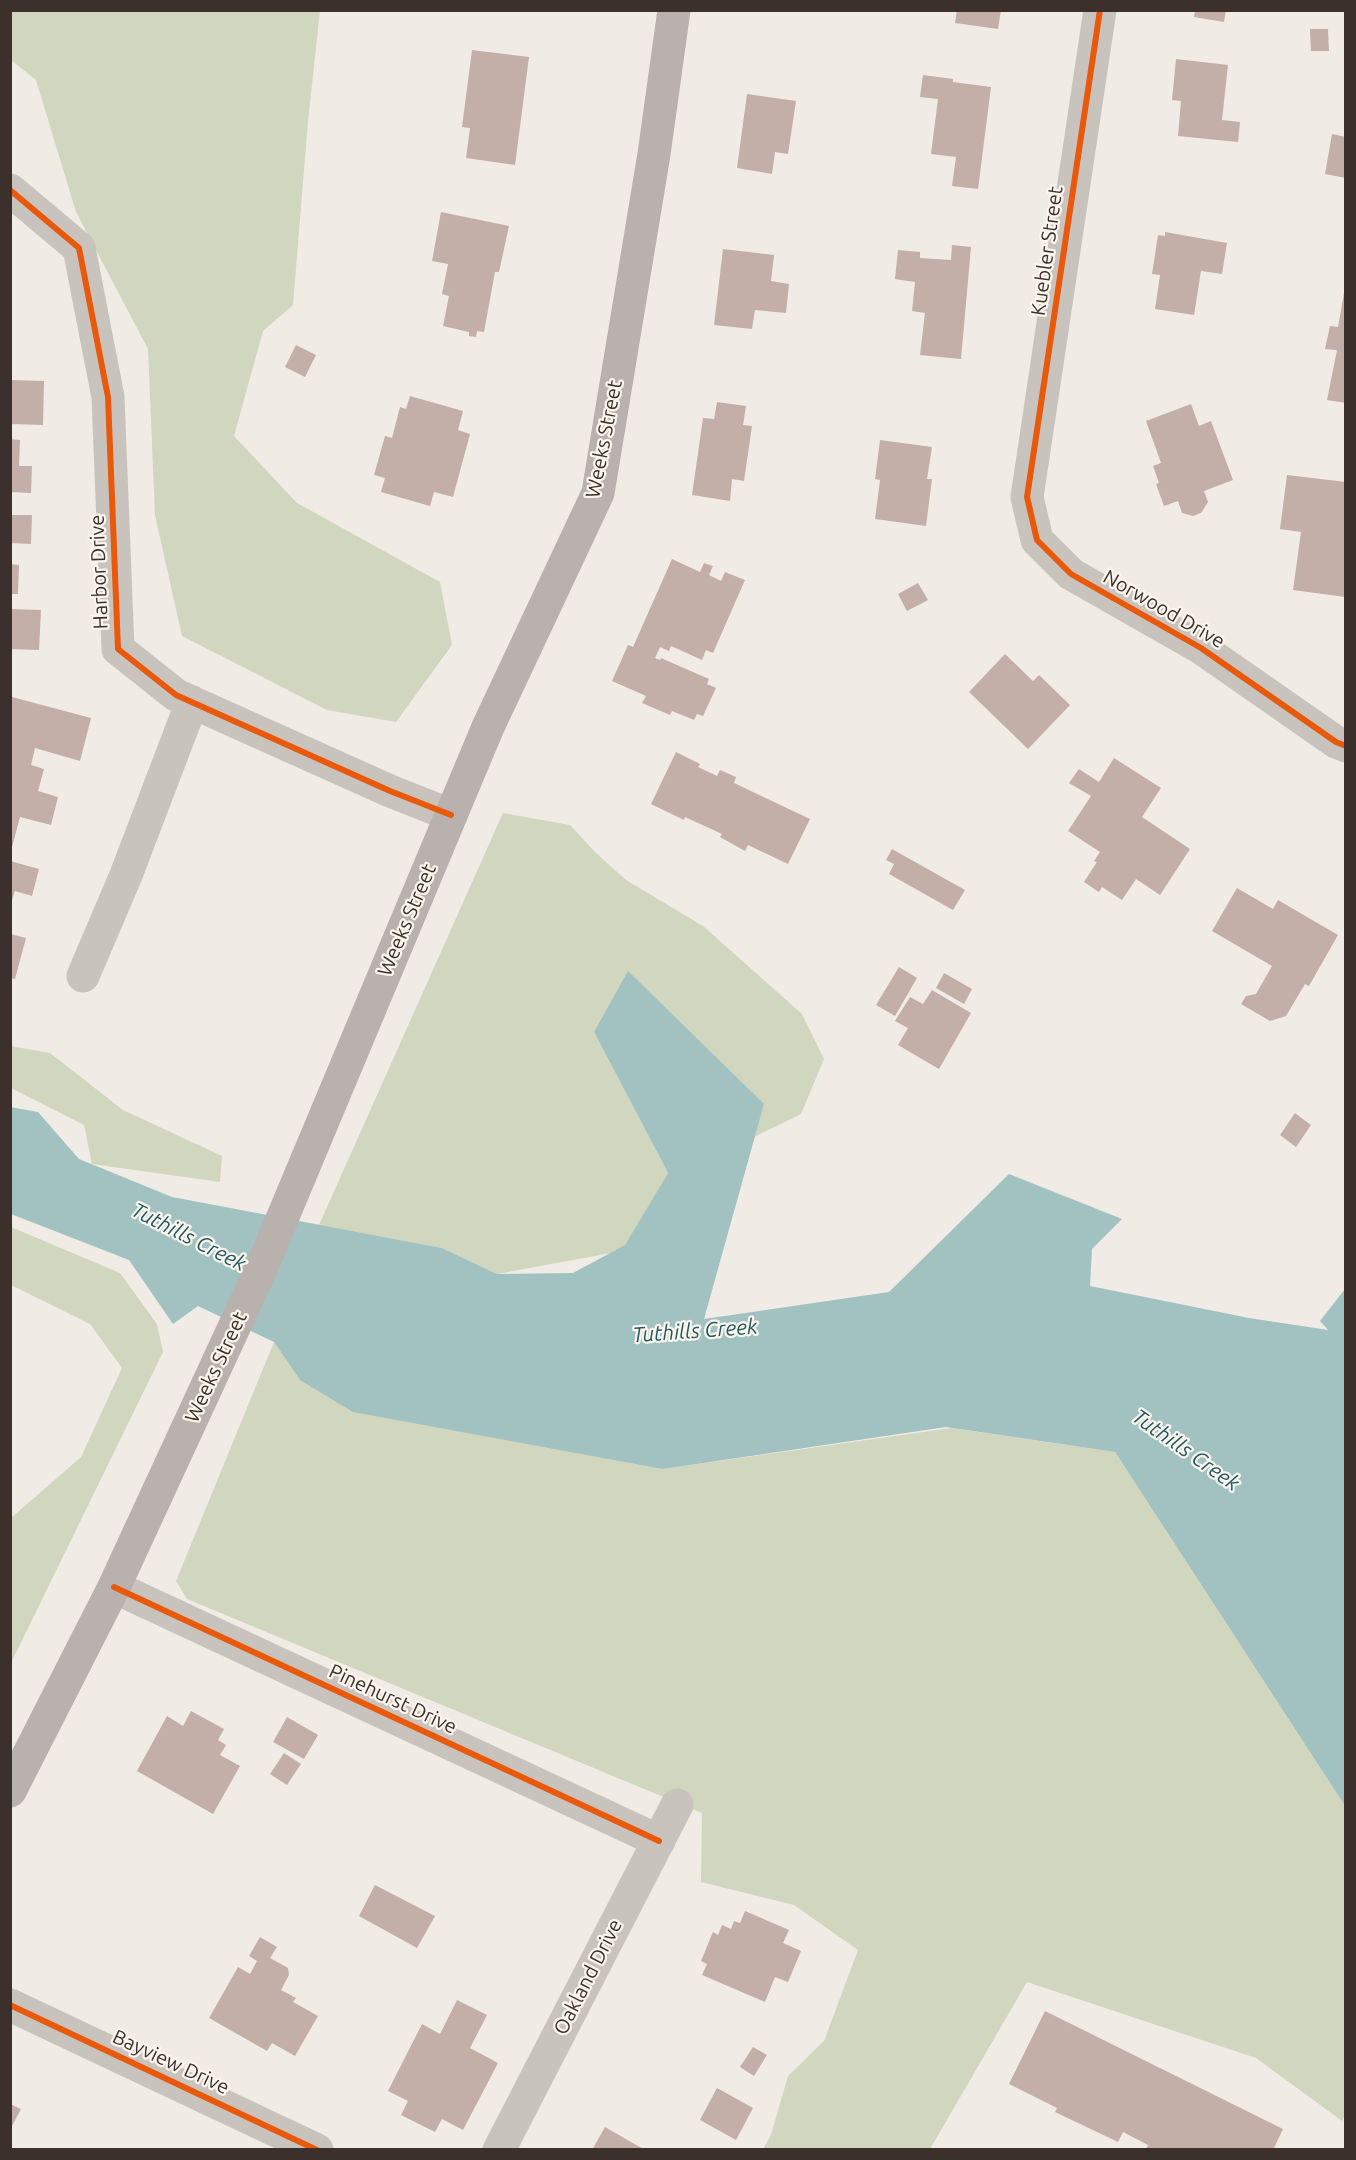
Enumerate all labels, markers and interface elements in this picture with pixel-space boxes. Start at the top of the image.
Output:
street label: Kuebler Street [1026,185,1068,317]
street label: Weeks Street [581,378,627,500]
street label: Harbor Drive [85,514,113,630]
street label: Norwood Drive [1099,565,1229,653]
street label: Weeks Street [373,860,441,980]
water label: Tuthills Creek [127,1197,251,1277]
street label: Weeks Street [180,1308,252,1426]
water label: Tuthills Creek [632,1314,758,1348]
water label: Tuthills Creek [1127,1404,1245,1496]
street label: Pinehurst Drive [325,1659,461,1739]
street label: Oakland Drive [549,1915,627,2039]
street label: Bayview Drive [109,2025,233,2099]

